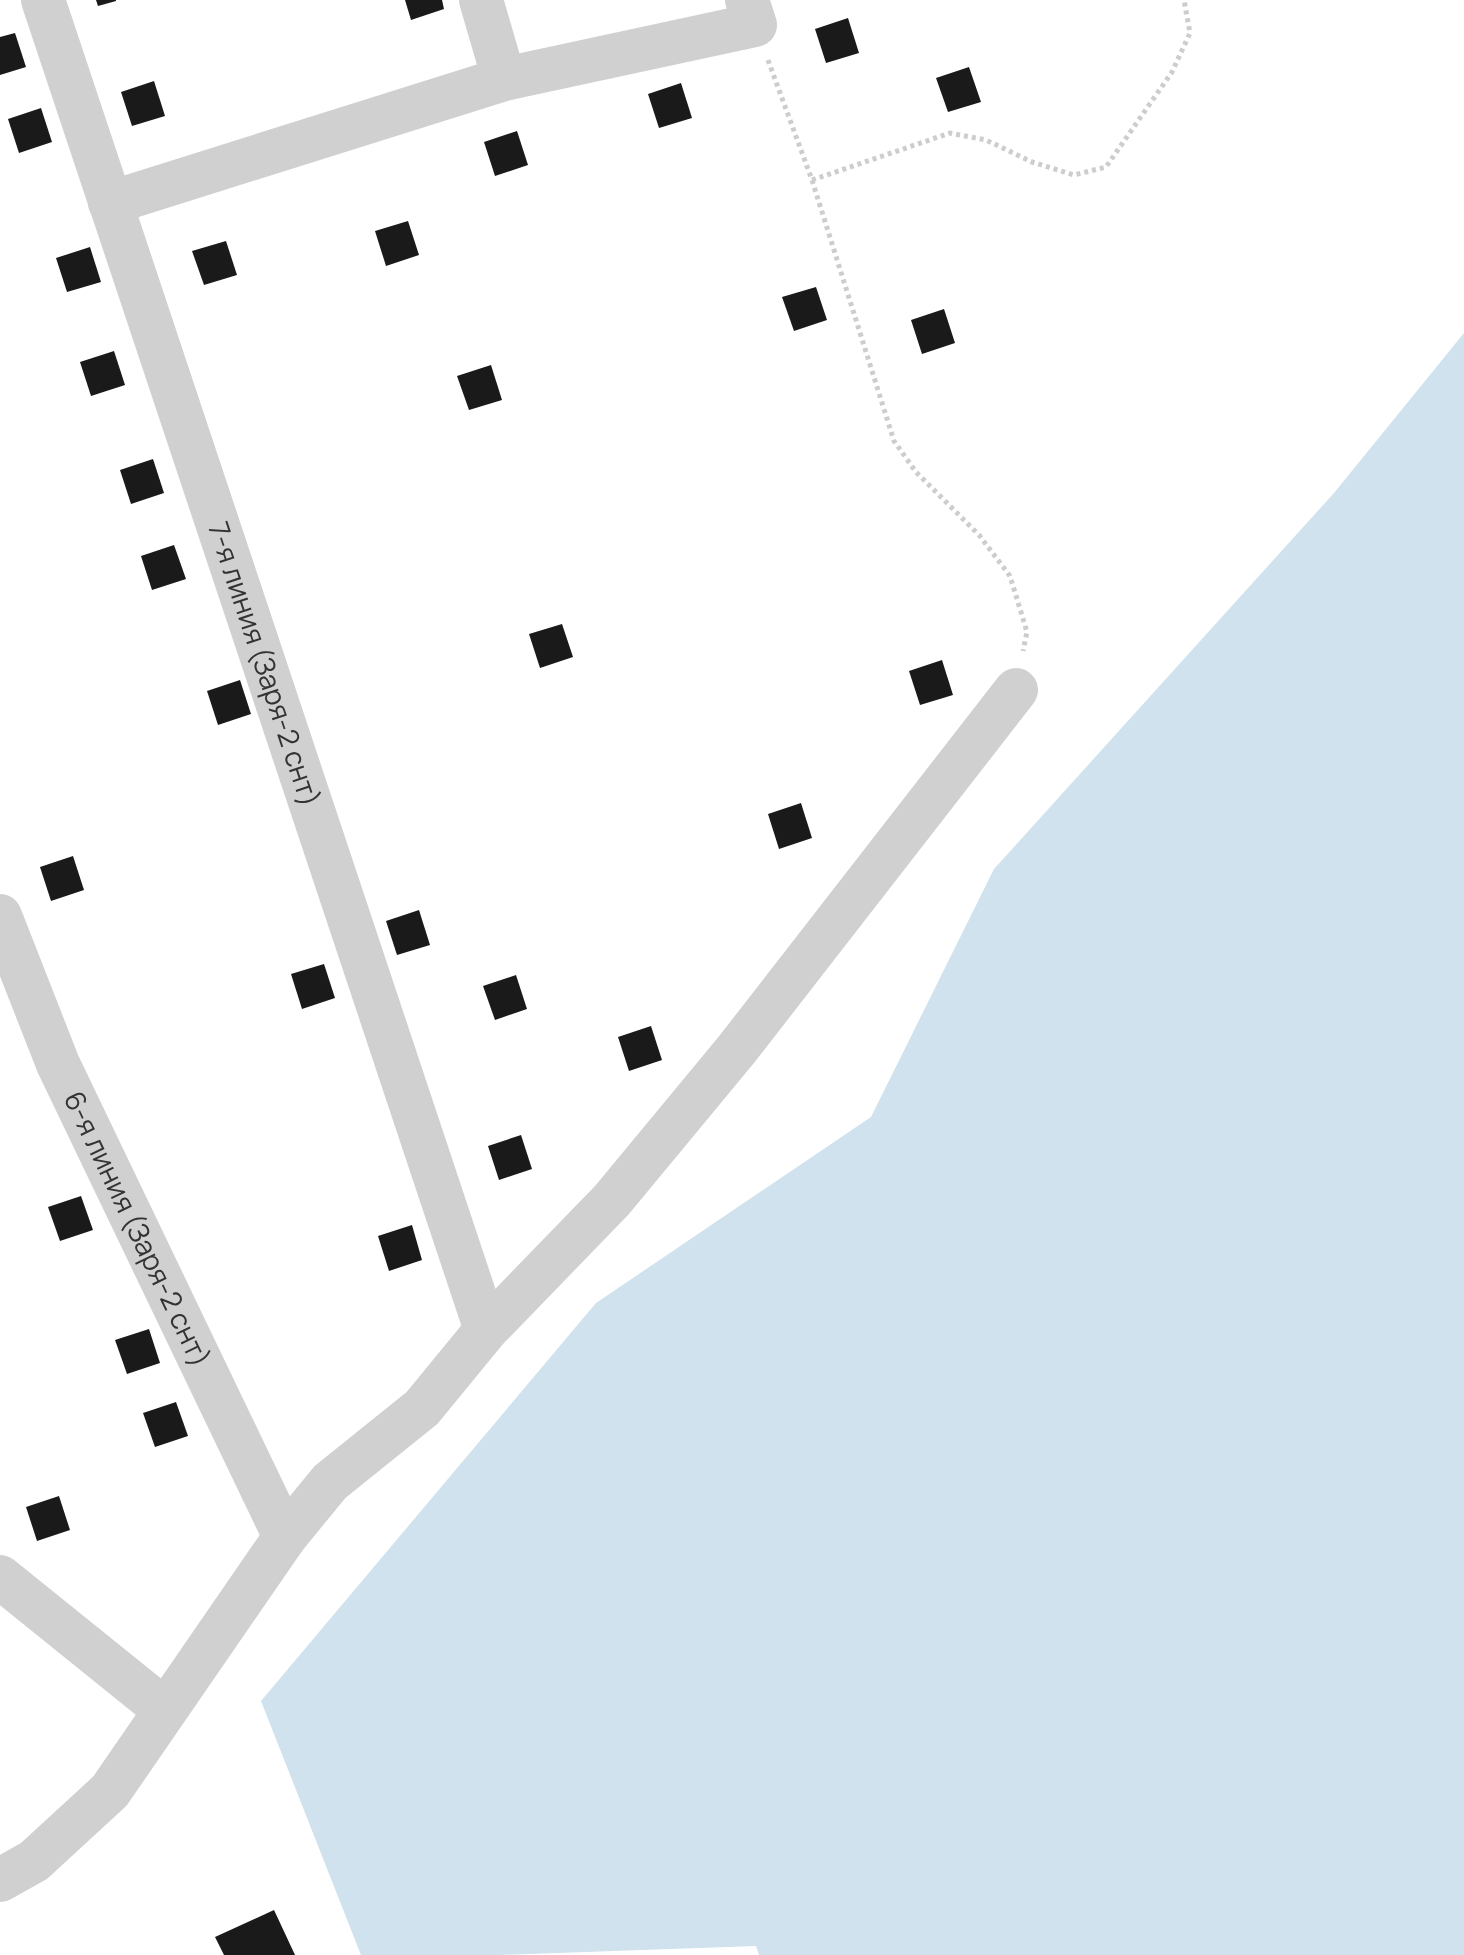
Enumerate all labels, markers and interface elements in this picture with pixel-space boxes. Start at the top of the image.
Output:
street label: 7-я линия (Заря-2 снт) [200,517,330,811]
street label: 6-я линия (Заря-2 снт) [56,1084,220,1373]

